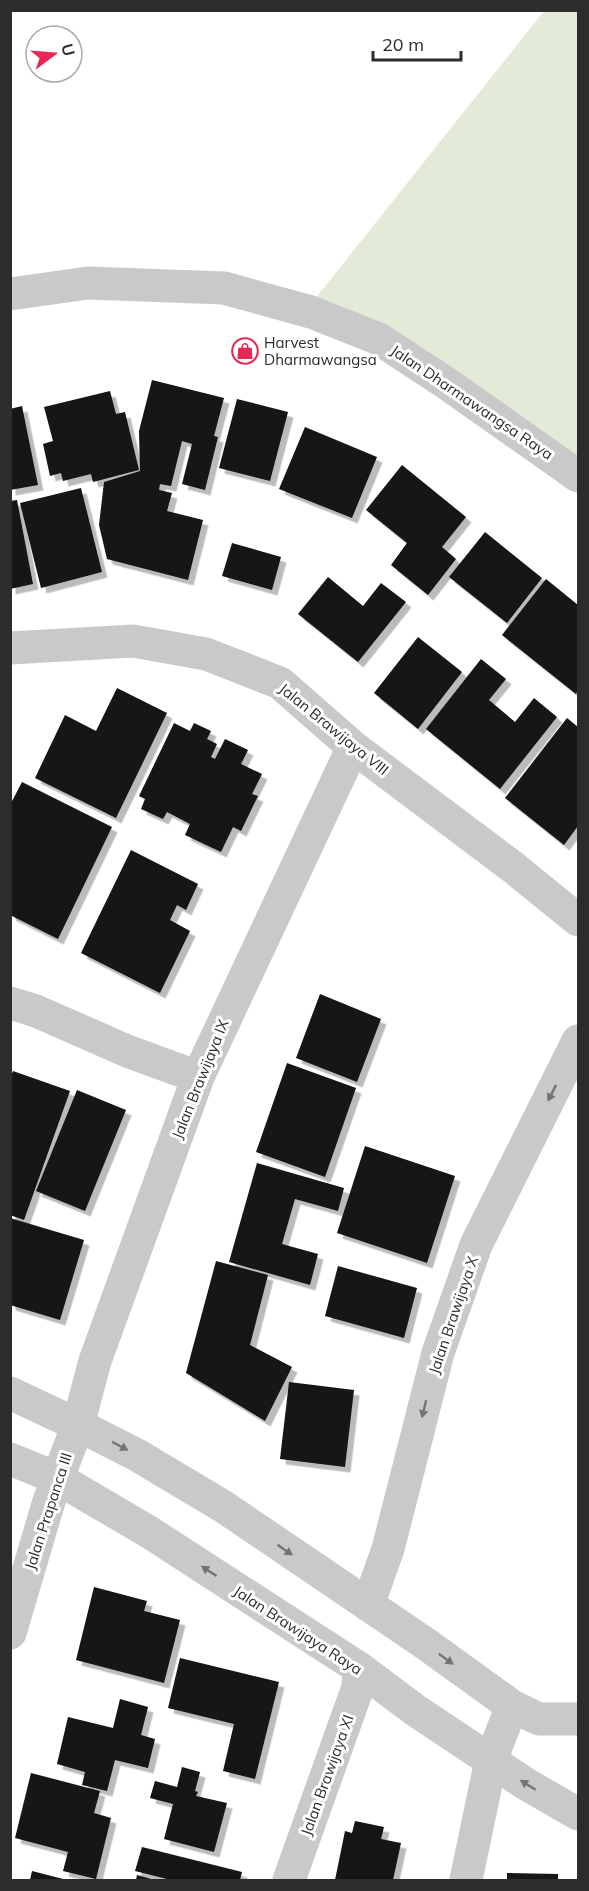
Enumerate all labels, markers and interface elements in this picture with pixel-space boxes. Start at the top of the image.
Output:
north arrow [24,24,84,84]
scale bar [373,24,462,62]
text: 20 m [382,33,424,56]
text: U [57,41,80,58]
place label: Harvest Dharmawangsa [264,333,377,369]
shop icon: Harvest Dharmawangsa [230,336,260,366]
street label: Jalan Dharmawangsa Raya [387,340,557,464]
street label: Jalan Brawijaya VIII [275,679,393,779]
street label: Jalan Brawijaya IX [167,1016,233,1142]
one-way arrow [548,1084,558,1102]
street label: Jalan Brawijaya X [424,1253,482,1376]
one-way arrow [418,1399,428,1418]
one-way arrow [112,1441,129,1451]
street label: Jalan Prapanca III [20,1450,76,1572]
one-way arrow [277,1544,293,1555]
one-way arrow [201,1566,217,1577]
street label: Jalan Brawijaya Raya [230,1581,366,1679]
one-way arrow [438,1653,454,1665]
street label: Jalan Brawijaya XI [296,1712,358,1838]
one-way arrow [520,1779,536,1790]

